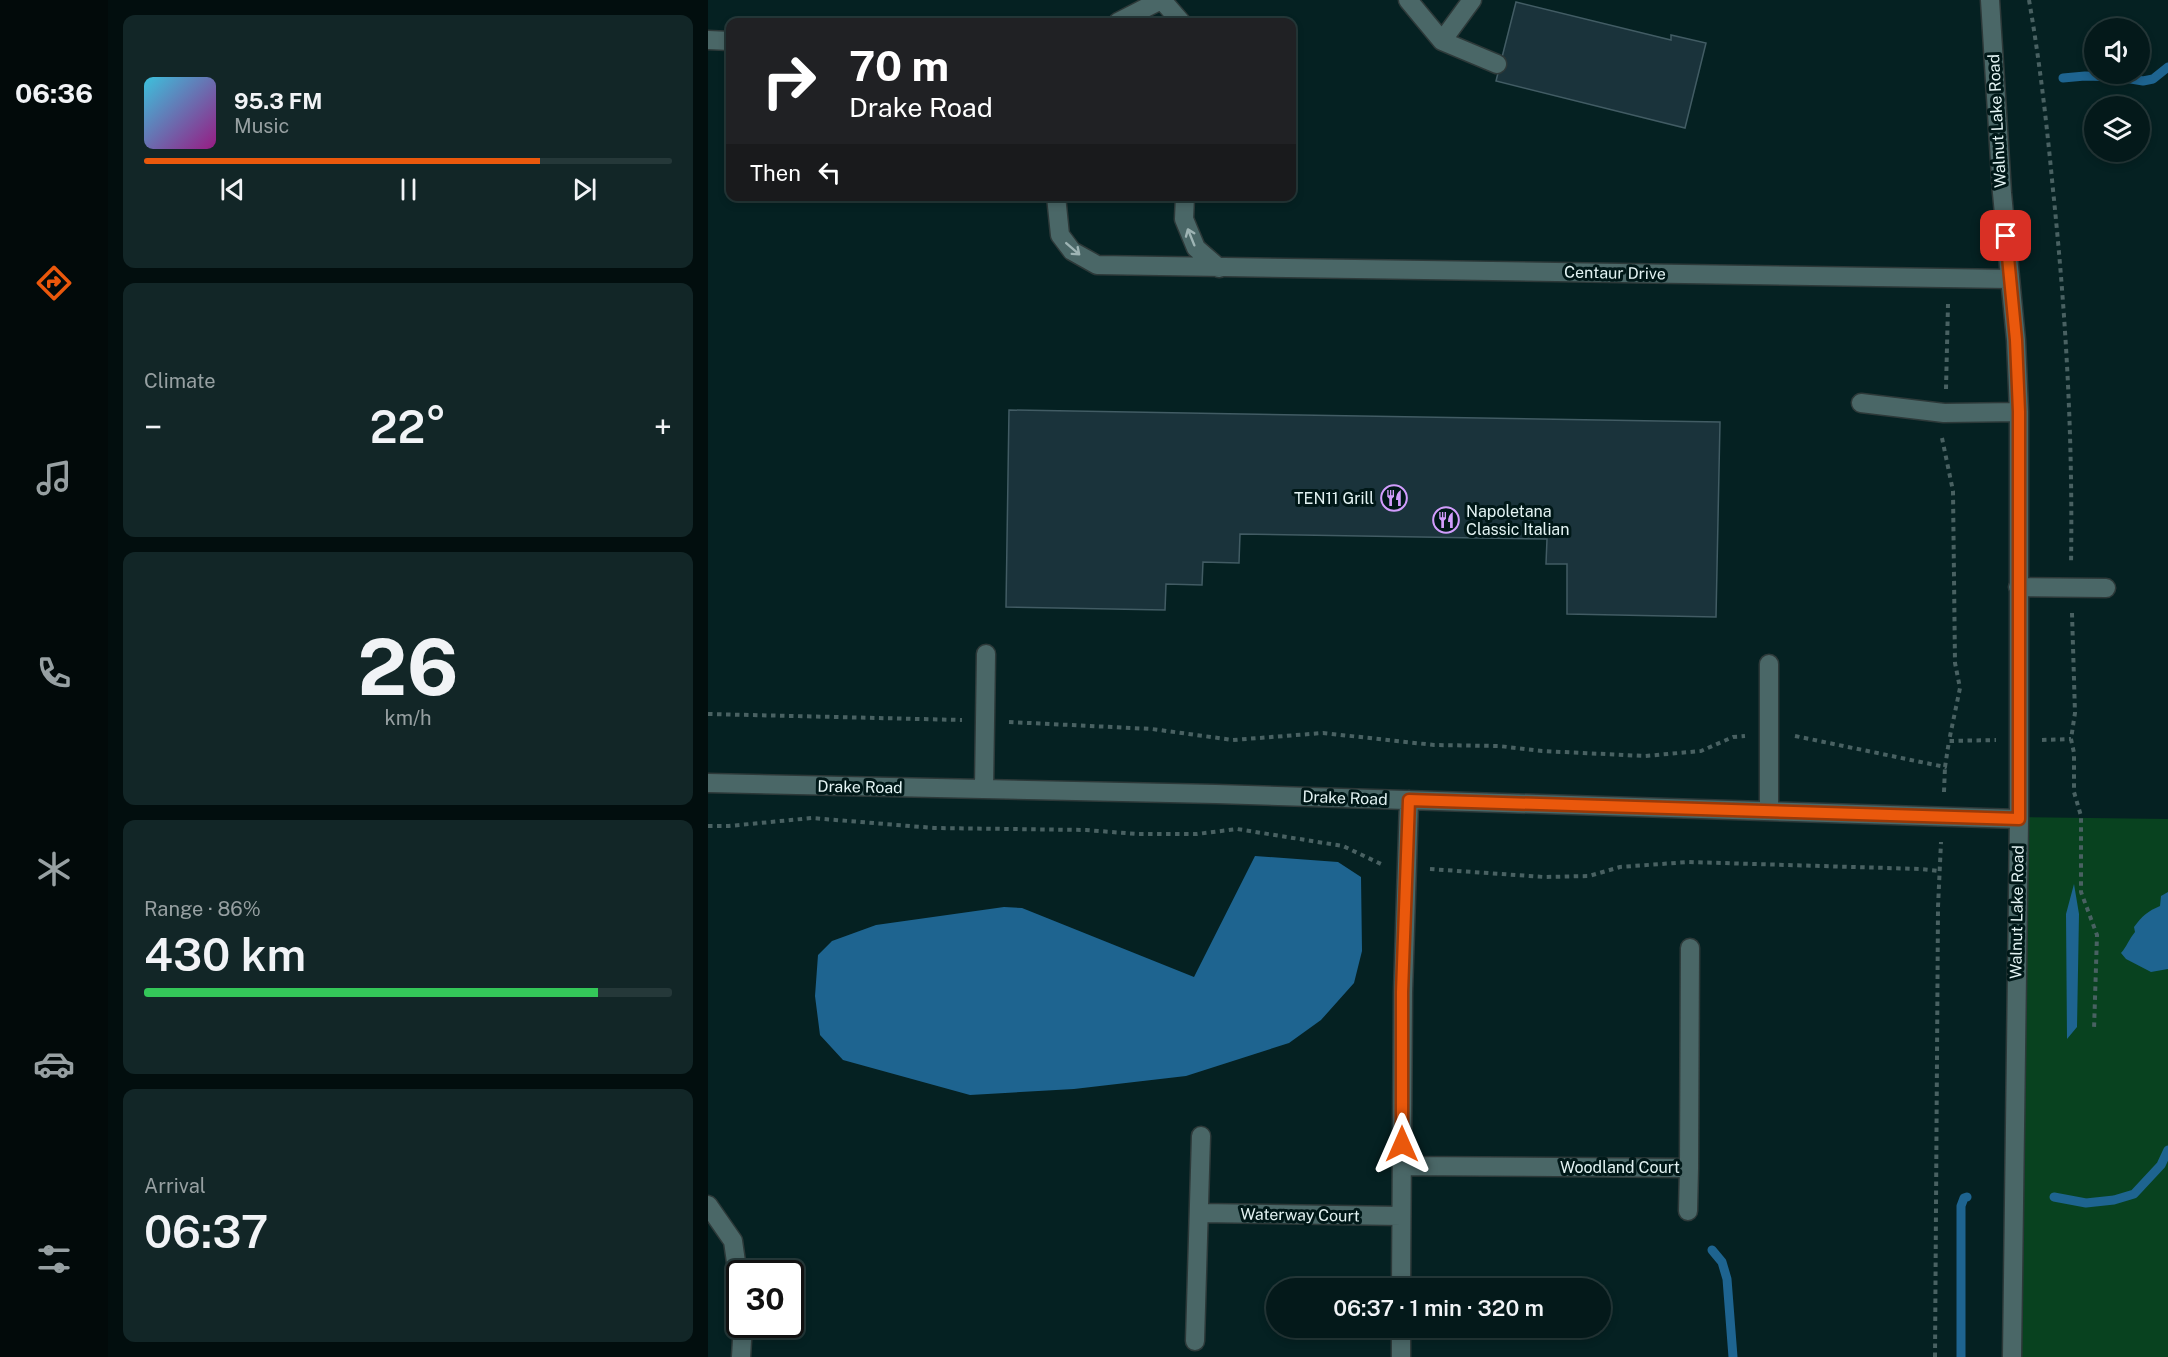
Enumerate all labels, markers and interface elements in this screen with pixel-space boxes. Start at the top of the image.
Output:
map controls [2084,18,2150,162]
button: sound [2084,18,2150,84]
text: 70 m [849,41,949,90]
icon: right [750,42,828,120]
street label: Walnut Lake Road [1984,54,2010,188]
text: 06:36 [15,77,93,109]
text: 95.3 FM [234,88,323,114]
text: Drake Road [849,91,993,123]
button: layers [2084,96,2150,162]
text: Music [234,114,289,138]
icon: left [813,156,846,189]
text: Then [750,160,801,186]
icon: previous [216,173,249,206]
icon: pause [392,173,425,206]
icon: next [568,173,601,206]
pin [1980,210,2031,261]
icon: arrive [1989,219,2022,252]
one-way arrow [1185,229,1196,247]
one-way arrow [1065,242,1080,256]
icon: directions [33,262,75,304]
street label: Centaur Drive [1564,263,1666,283]
text: Climate [144,369,216,393]
text: 22° [370,400,446,453]
text: − [144,408,162,446]
text: + [654,408,672,446]
icon: music [33,457,75,499]
restaurant icon: TEN11 Grill [1379,483,1409,513]
place label: TEN11 Grill [1294,489,1374,508]
place label: Napoletana Classic Italian [1466,502,1569,539]
restaurant icon: Napoletana Classic Italian [1431,505,1461,535]
text: 26 [357,621,459,713]
icon: phone [33,652,75,694]
text: km/h [384,706,432,730]
street label: Drake Road [817,777,903,797]
street label: Drake Road [1302,787,1388,809]
street label: Walnut Lake Road [2006,845,2028,979]
icon: climate [33,848,75,890]
text: Range · 86% [144,897,261,921]
text: 430 km [144,928,306,981]
icon: car [33,1043,75,1085]
position arrow [1370,1112,1434,1176]
street label: Woodland Court [1560,1158,1680,1177]
text: Arrival [144,1174,206,1198]
street label: Waterway Court [1240,1204,1360,1226]
text: 06:37 [144,1205,268,1258]
icon: filters [33,1238,75,1280]
speed limit sign: 30 [726,1260,804,1338]
text: 06:37 · 1 min · 320 m [1333,1295,1544,1321]

